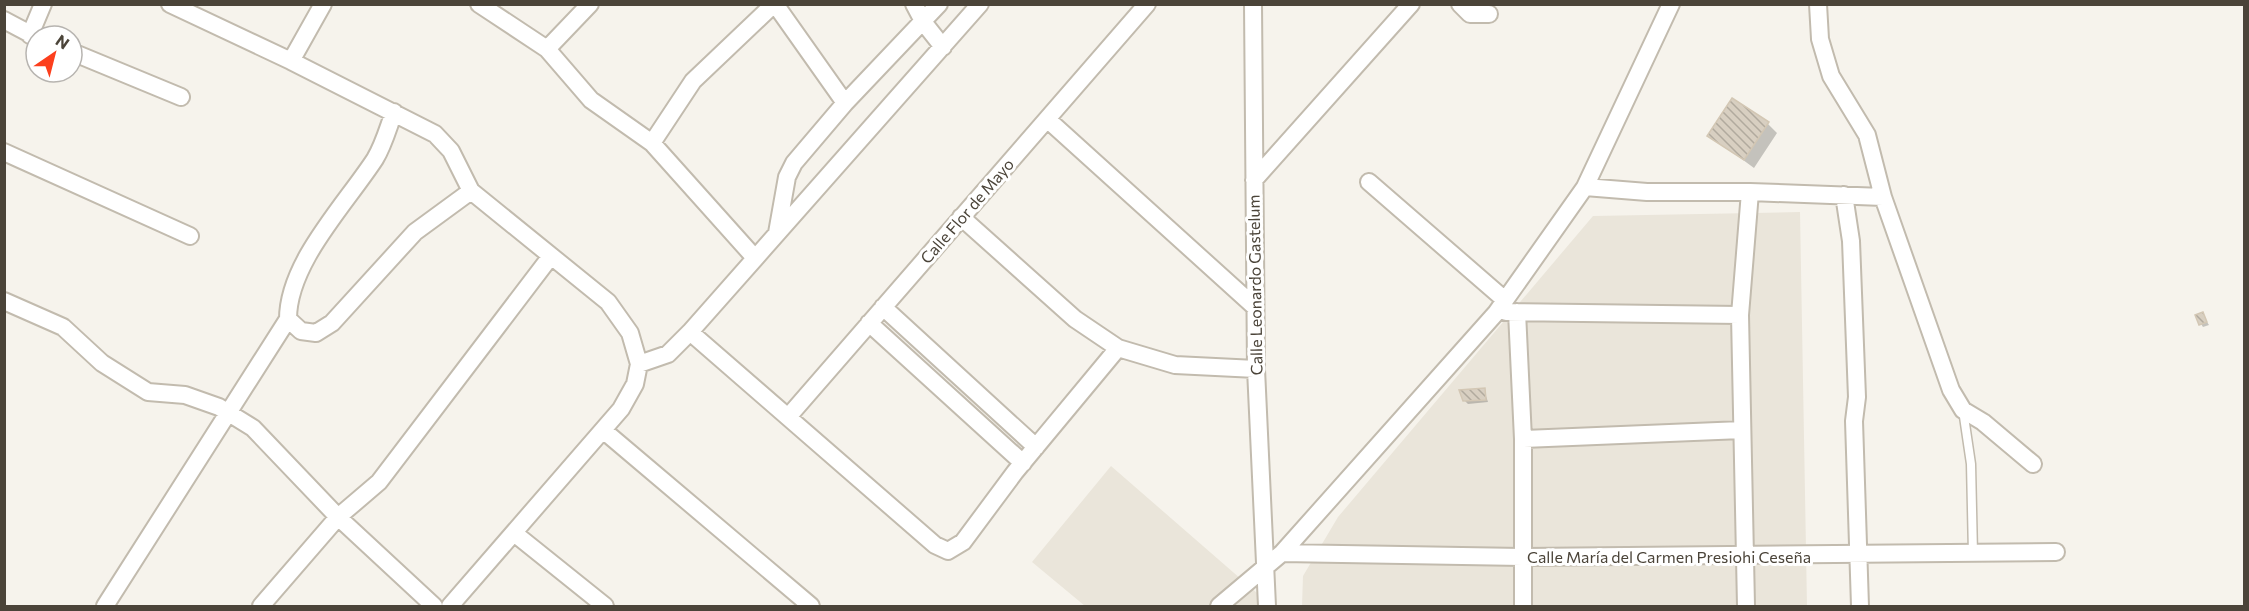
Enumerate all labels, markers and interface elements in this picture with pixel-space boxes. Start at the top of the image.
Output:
north arrow [24,24,84,84]
text: N [53,30,73,53]
street label: Calle Flor de Mayo [916,154,1017,267]
street label: Calle Leonardo Gastelum [1243,194,1266,376]
street label: Calle María del Carmen Presiohi Ceseña [1527,547,1811,566]

